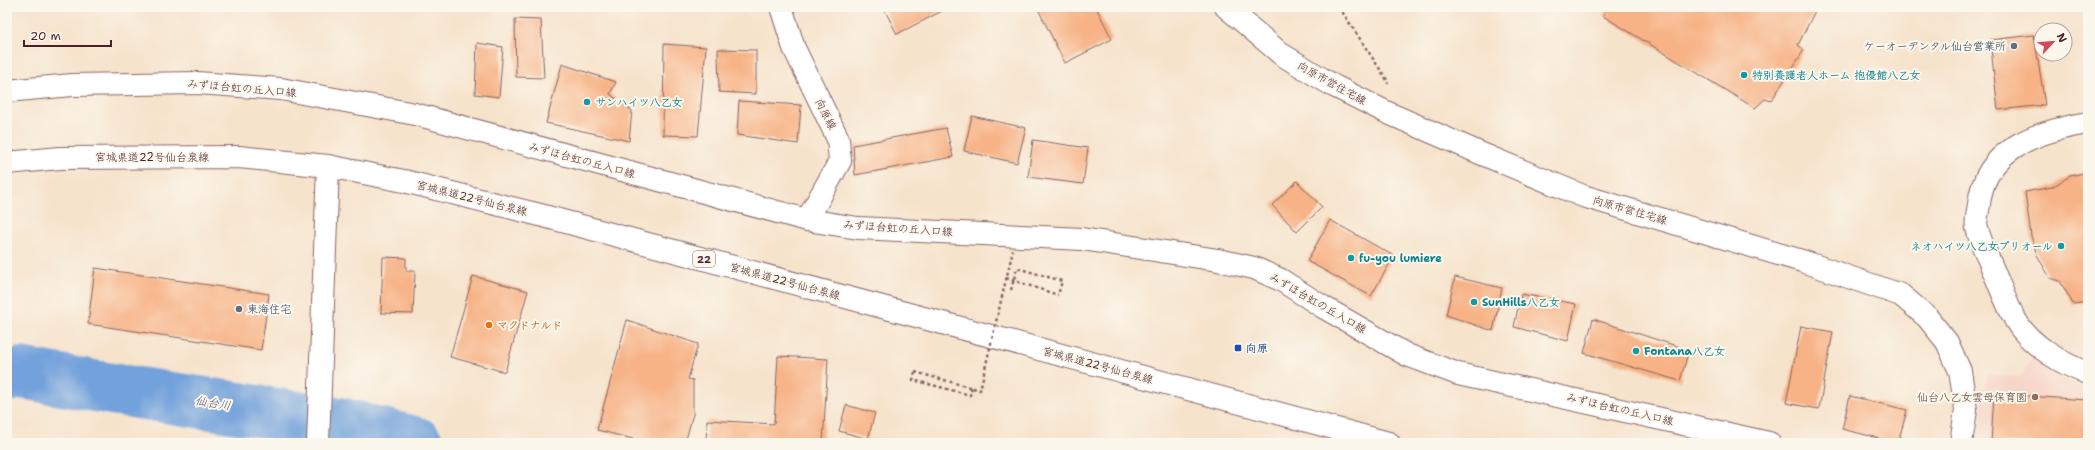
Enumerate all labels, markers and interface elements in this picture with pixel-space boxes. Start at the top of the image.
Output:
scale bar [24,22,111,48]
north arrow [2033,22,2073,62]
text: 20 m [30,28,61,44]
text: N [2053,31,2070,45]
place label: ケーオーデンタル仙台営業所 [1864,39,2006,54]
marker: ケーオーデンタル仙台営業所 [2009,41,2019,51]
street label: 向原市営住宅線 [1294,58,1369,109]
place label: 特別養護老人ホーム 抱優館八乙女 [1752,68,1920,83]
marker: 特別養護老人ホーム 抱優館八乙女 [1739,70,1749,80]
street label: みずほ台虹の丘入口線 [187,76,297,101]
place label: サンハイツ八乙女 [595,95,683,110]
street label: 向原線 [811,96,840,132]
marker: サンハイツ八乙女 [582,97,592,107]
street label: みずほ台虹の丘入口線 [527,139,637,182]
street label: 宮城県道22号仙台泉線 [95,150,209,165]
street label: 宮城県道22号仙台泉線 [415,177,529,220]
street label: 向原市営住宅線 [1591,193,1669,228]
street label: みずほ台虹の丘入口線 [843,217,953,240]
place label: ネオハイツ八乙女プリオール [1910,239,2053,254]
marker: ネオハイツ八乙女プリオール [2056,241,2066,251]
road number: 22 [693,251,715,267]
place label: fu-you lumiere [1359,251,1442,266]
marker: fu-you lumiere [1346,253,1356,263]
street label: 宮城県道22号仙台泉線 [728,260,842,303]
street label: みずほ台虹の丘入口線 [1267,270,1369,337]
place label: SunHills八乙女 [1482,295,1560,310]
marker: SunHills八乙女 [1469,297,1479,307]
place label: 東海住宅 [247,302,291,317]
marker: 東海住宅 [234,304,244,314]
place label: マクドナルド [497,318,563,333]
marker: マクドナルド [484,320,494,330]
place label: 向原 [1246,341,1268,356]
marker: 向原 [1233,343,1243,353]
street label: 宮城県道22号仙台泉線 [1041,344,1155,387]
place label: Fontana八乙女 [1644,344,1725,359]
marker: Fontana八乙女 [1631,346,1641,356]
street label: みずほ台虹の丘入口線 [1565,390,1675,429]
place label: 仙台八乙女雲母保育園 [1917,390,2027,405]
water label: 仙台川 [194,392,232,414]
marker: 仙台八乙女雲母保育園 [2030,392,2040,402]

